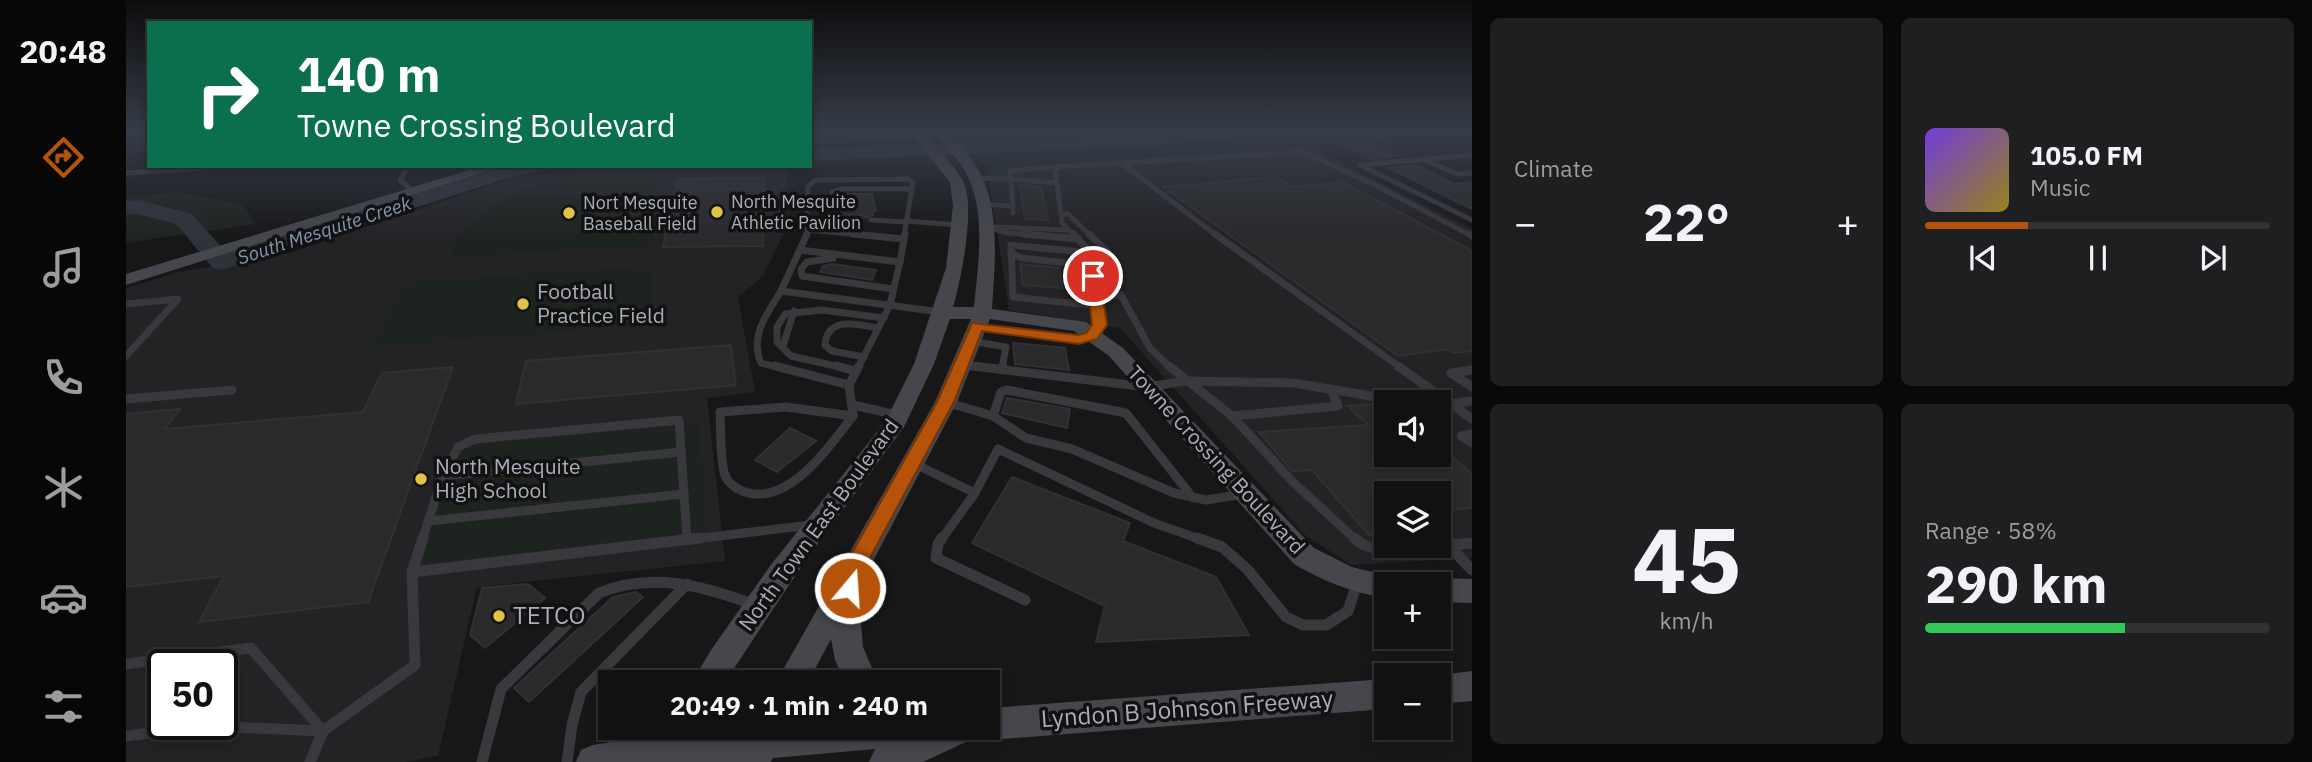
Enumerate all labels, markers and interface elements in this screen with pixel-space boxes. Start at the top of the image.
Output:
text: 20:48 [19,30,107,72]
text: 140 m [297,42,441,105]
icon: right [182,49,273,140]
text: Towne Crossing Boulevard [297,104,676,146]
icon: directions [39,133,88,182]
text: 105.0 FM [2030,138,2143,172]
text: Climate [1514,153,1593,183]
text: Music [2030,172,2090,202]
text: 22° [1643,188,1730,255]
water label: South Mesquite Creek [234,190,415,269]
place label: North Mesquite Athletic Pavilion [731,190,861,234]
place label: Nort Mesquite Baseball Field [583,191,698,235]
text: − [1514,198,1537,247]
text: + [1836,198,1859,247]
marker: North Mesquite Athletic Pavilion [709,204,725,220]
marker: Nort Mesquite Baseball Field [561,205,577,221]
icon: previous [1964,239,2002,277]
icon: pause [2079,239,2117,277]
icon: next [2194,239,2232,277]
icon: music [39,243,88,292]
pin [1063,246,1123,306]
icon: arrive [1074,257,1112,295]
place label: Football Practice Field [537,277,665,329]
marker: Football Practice Field [515,296,531,312]
icon: phone [39,353,88,402]
street label: Towne Crossing Boulevard [1122,359,1312,560]
map controls [1374,390,1451,740]
button: sound [1374,390,1451,467]
street label: North Town East Boulevard [732,413,905,636]
place label: North Mesquite High School [435,452,581,504]
icon: climate [39,463,88,512]
marker: North Mesquite High School [413,471,429,487]
button: layers [1374,481,1451,558]
text: 45 [1632,500,1741,618]
text: Range · 58% [1925,515,2057,545]
text: 290 km [1925,550,2107,617]
position arrow [813,551,887,625]
button: + [1374,572,1451,649]
icon: car [39,573,88,622]
place label: TETCO [513,599,586,631]
text: km/h [1659,605,1714,635]
marker: TETCO [491,608,507,624]
speed limit sign: 50 [147,649,238,740]
button: − [1374,663,1451,740]
icon: filters [39,682,88,731]
street label: Lyndon B Johnson Freeway [1040,682,1334,734]
text: 20:49 · 1 min · 240 m [670,688,928,722]

